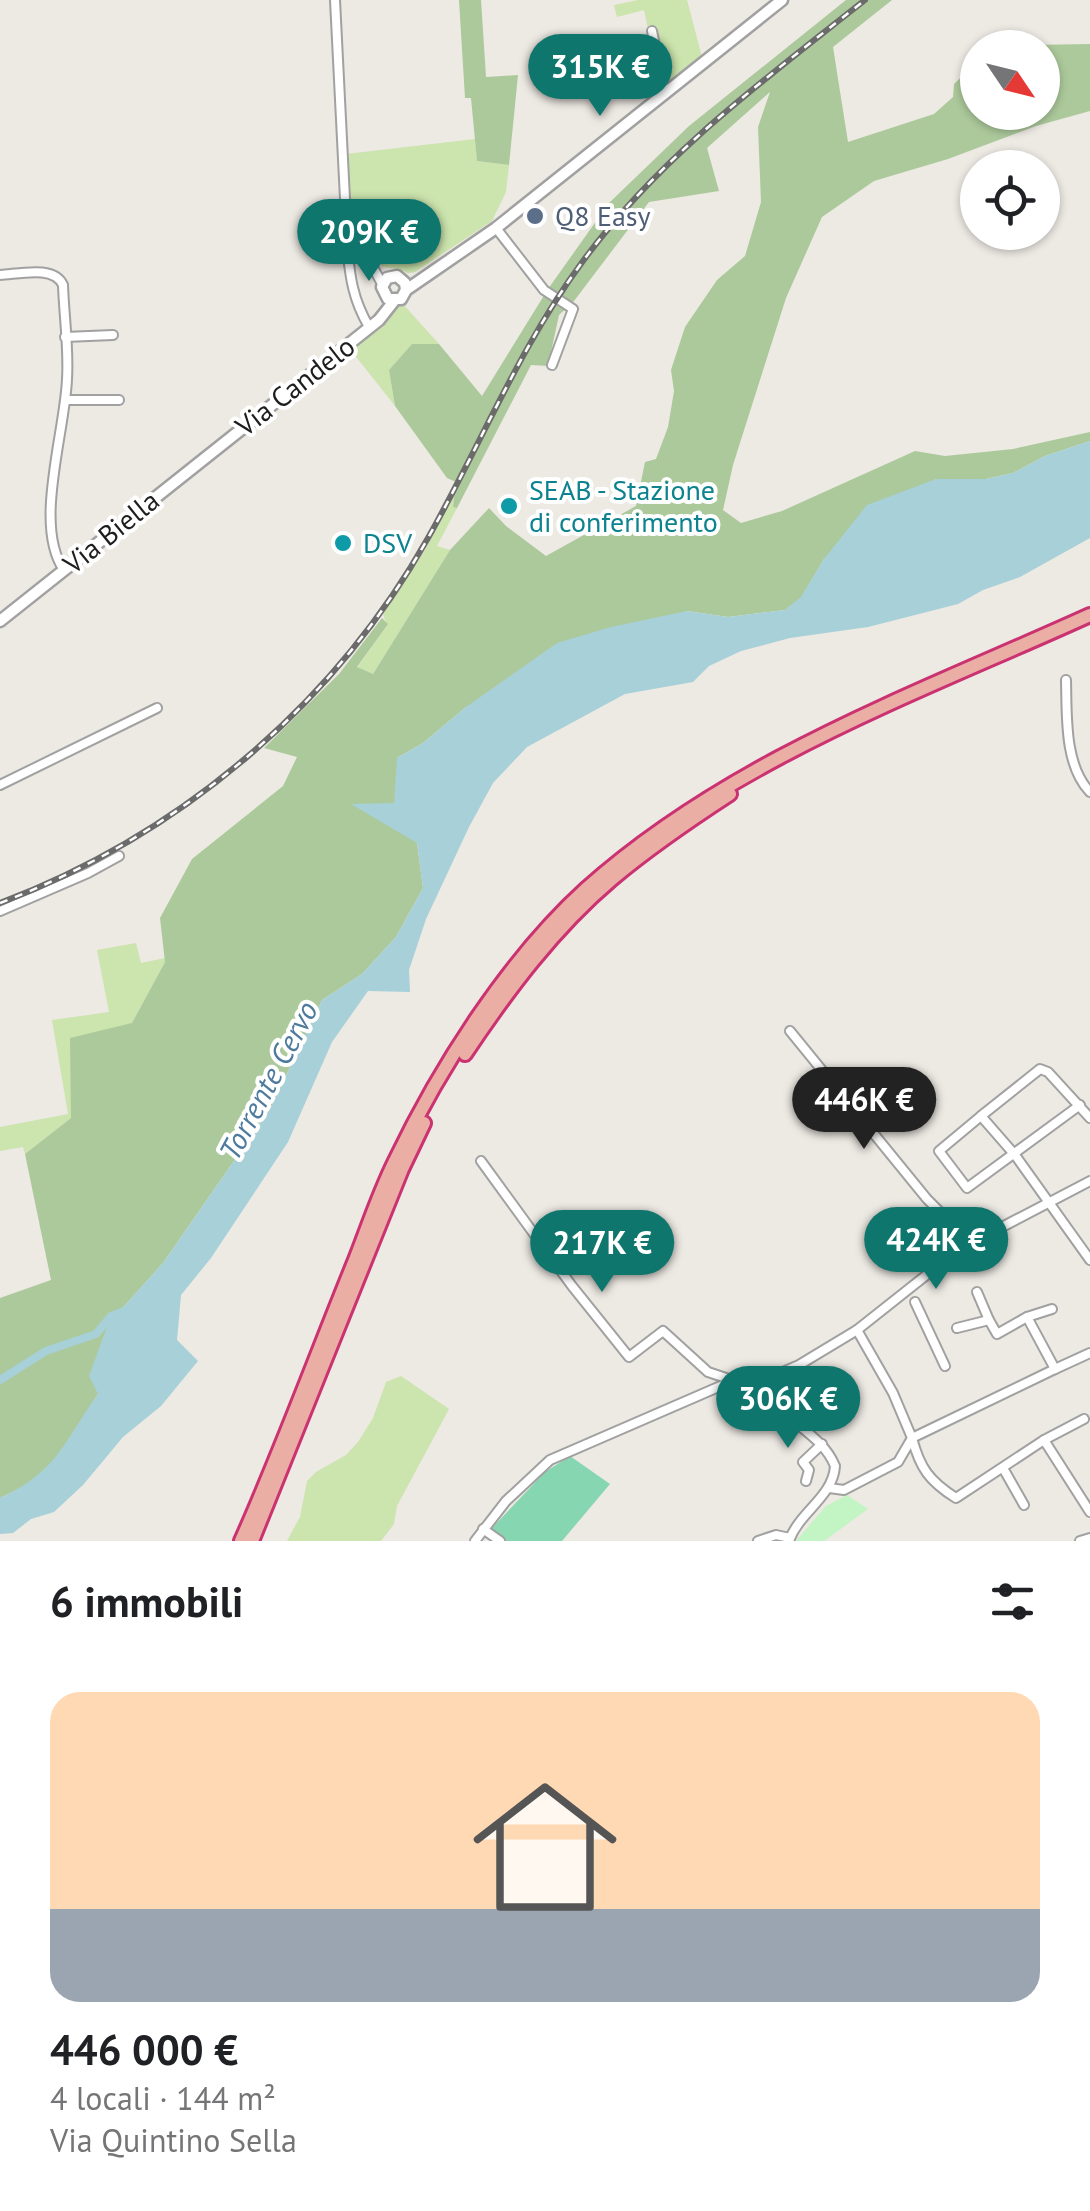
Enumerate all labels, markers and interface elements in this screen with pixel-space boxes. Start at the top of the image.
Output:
north arrow [960,30,1060,130]
map controls [960,30,1060,250]
pin: 315K € [519,34,681,119]
text: 315K € [550,45,650,87]
button: locate [960,150,1060,250]
place label: Q8 Easy [555,197,651,234]
pin: 209K € [288,199,450,284]
marker: Q8 Easy [524,205,546,227]
text: 209K € [319,210,419,252]
street label: Via Candelo [227,327,362,445]
place label: SEAB - Stazione di conferimento [529,471,718,540]
street label: Via Biella [54,482,166,582]
marker: SEAB - Stazione di conferimento [498,495,520,517]
place label: DSV [363,524,412,561]
marker: DSV [332,532,354,554]
water label: Torrente Cervo [209,994,326,1167]
pin: 446K € [783,1067,945,1152]
text: 446K € [814,1078,914,1120]
pin: 424K € [855,1207,1017,1292]
pin: 217K € [521,1210,683,1295]
text: 424K € [886,1218,986,1260]
text: 217K € [552,1221,652,1263]
pin: 306K € [707,1366,869,1451]
text: 306K € [738,1377,838,1419]
text: 6 immobili [50,1574,243,1629]
icon: filters [985,1574,1040,1629]
icon: home [455,1757,635,1937]
text: 446 000 € [50,2022,238,2077]
text: 4 locali · 144 m² [50,2077,276,2119]
text: Via Quintino Sella [50,2119,297,2161]

